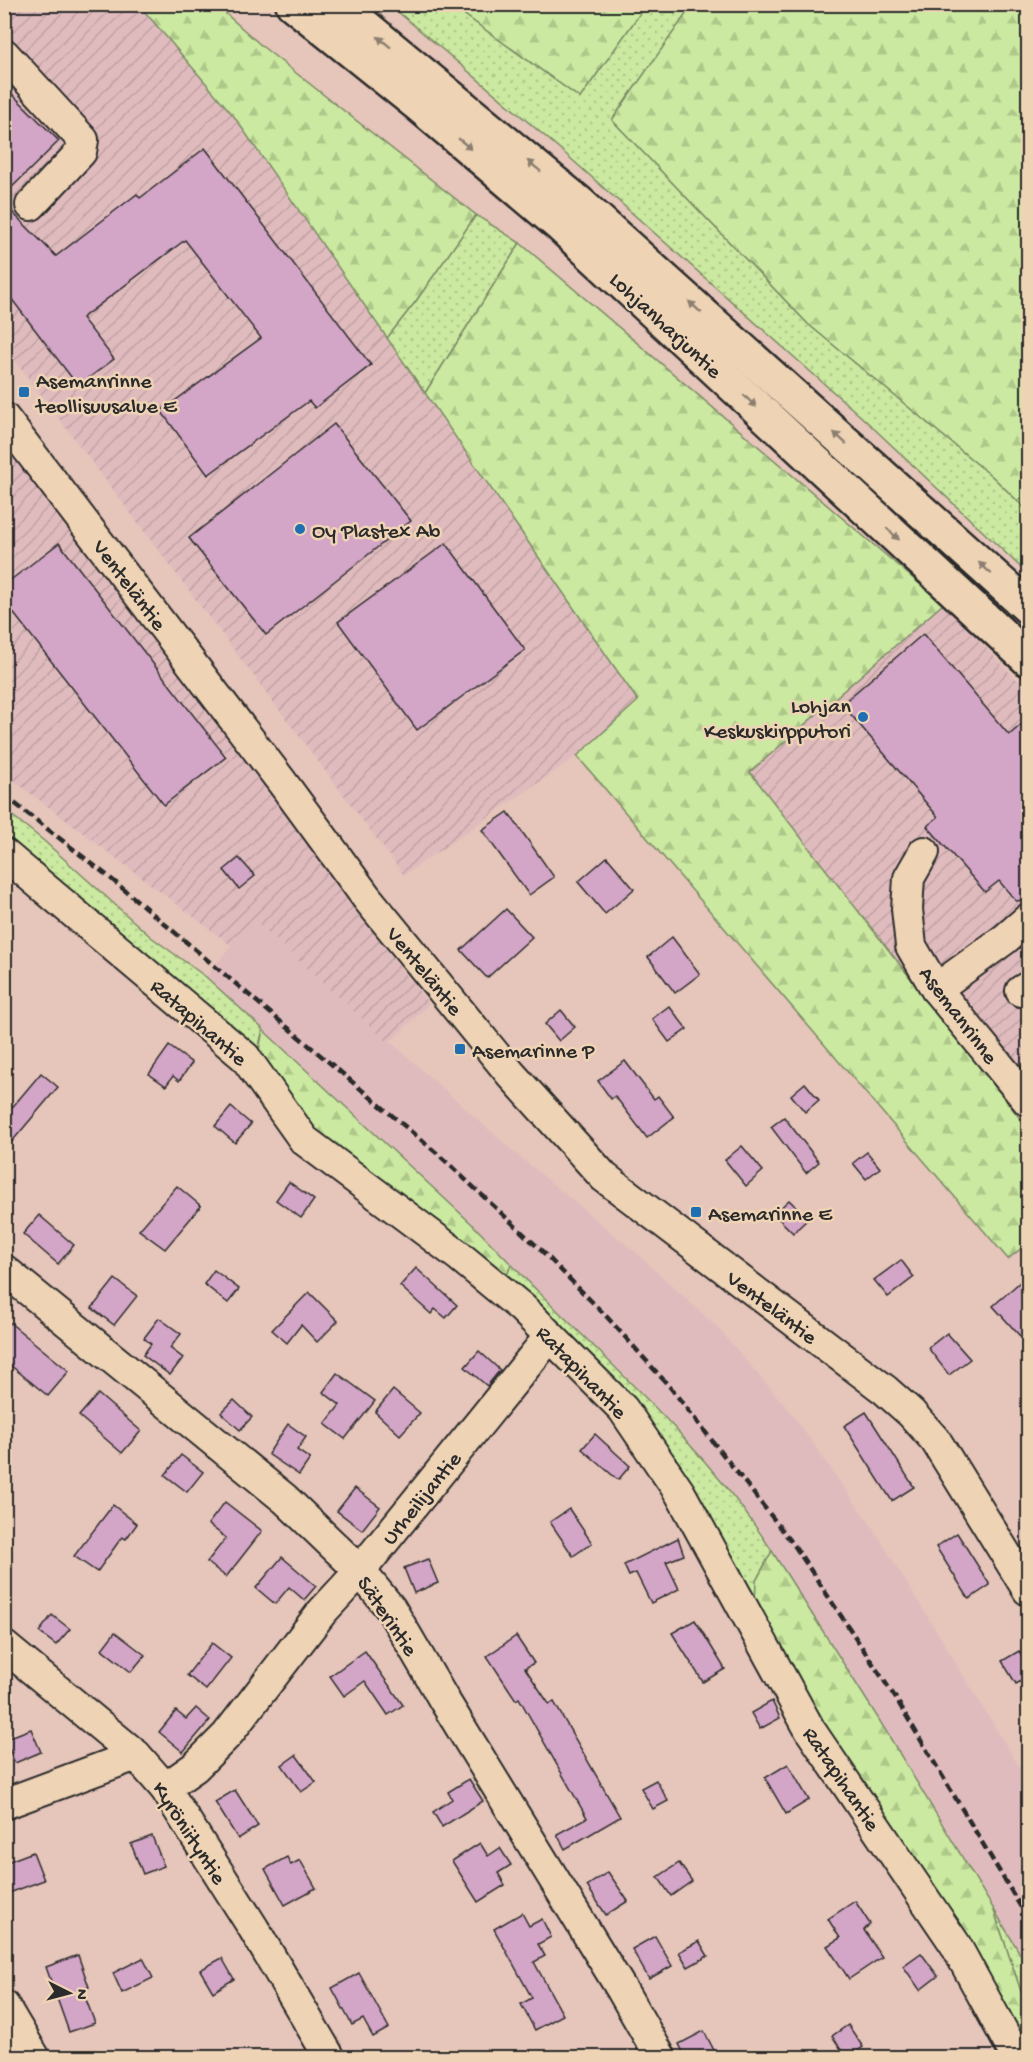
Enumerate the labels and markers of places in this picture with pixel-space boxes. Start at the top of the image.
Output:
place label: Asemanrinne teollisuusalue E [34,370,178,421]
marker: Asemanrinne teollisuusalue E [17,385,31,399]
place label: Oy Plastex Ab [312,520,441,546]
marker: Oy Plastex Ab [293,522,307,536]
place label: Lohjan Keskuskirpputori [704,695,852,746]
marker: Lohjan Keskuskirpputori [856,710,870,724]
place label: Asemarinne P [472,1040,595,1066]
marker: Asemarinne P [453,1042,467,1056]
place label: Asemarinne E [708,1203,833,1229]
marker: Asemarinne E [689,1205,703,1219]

